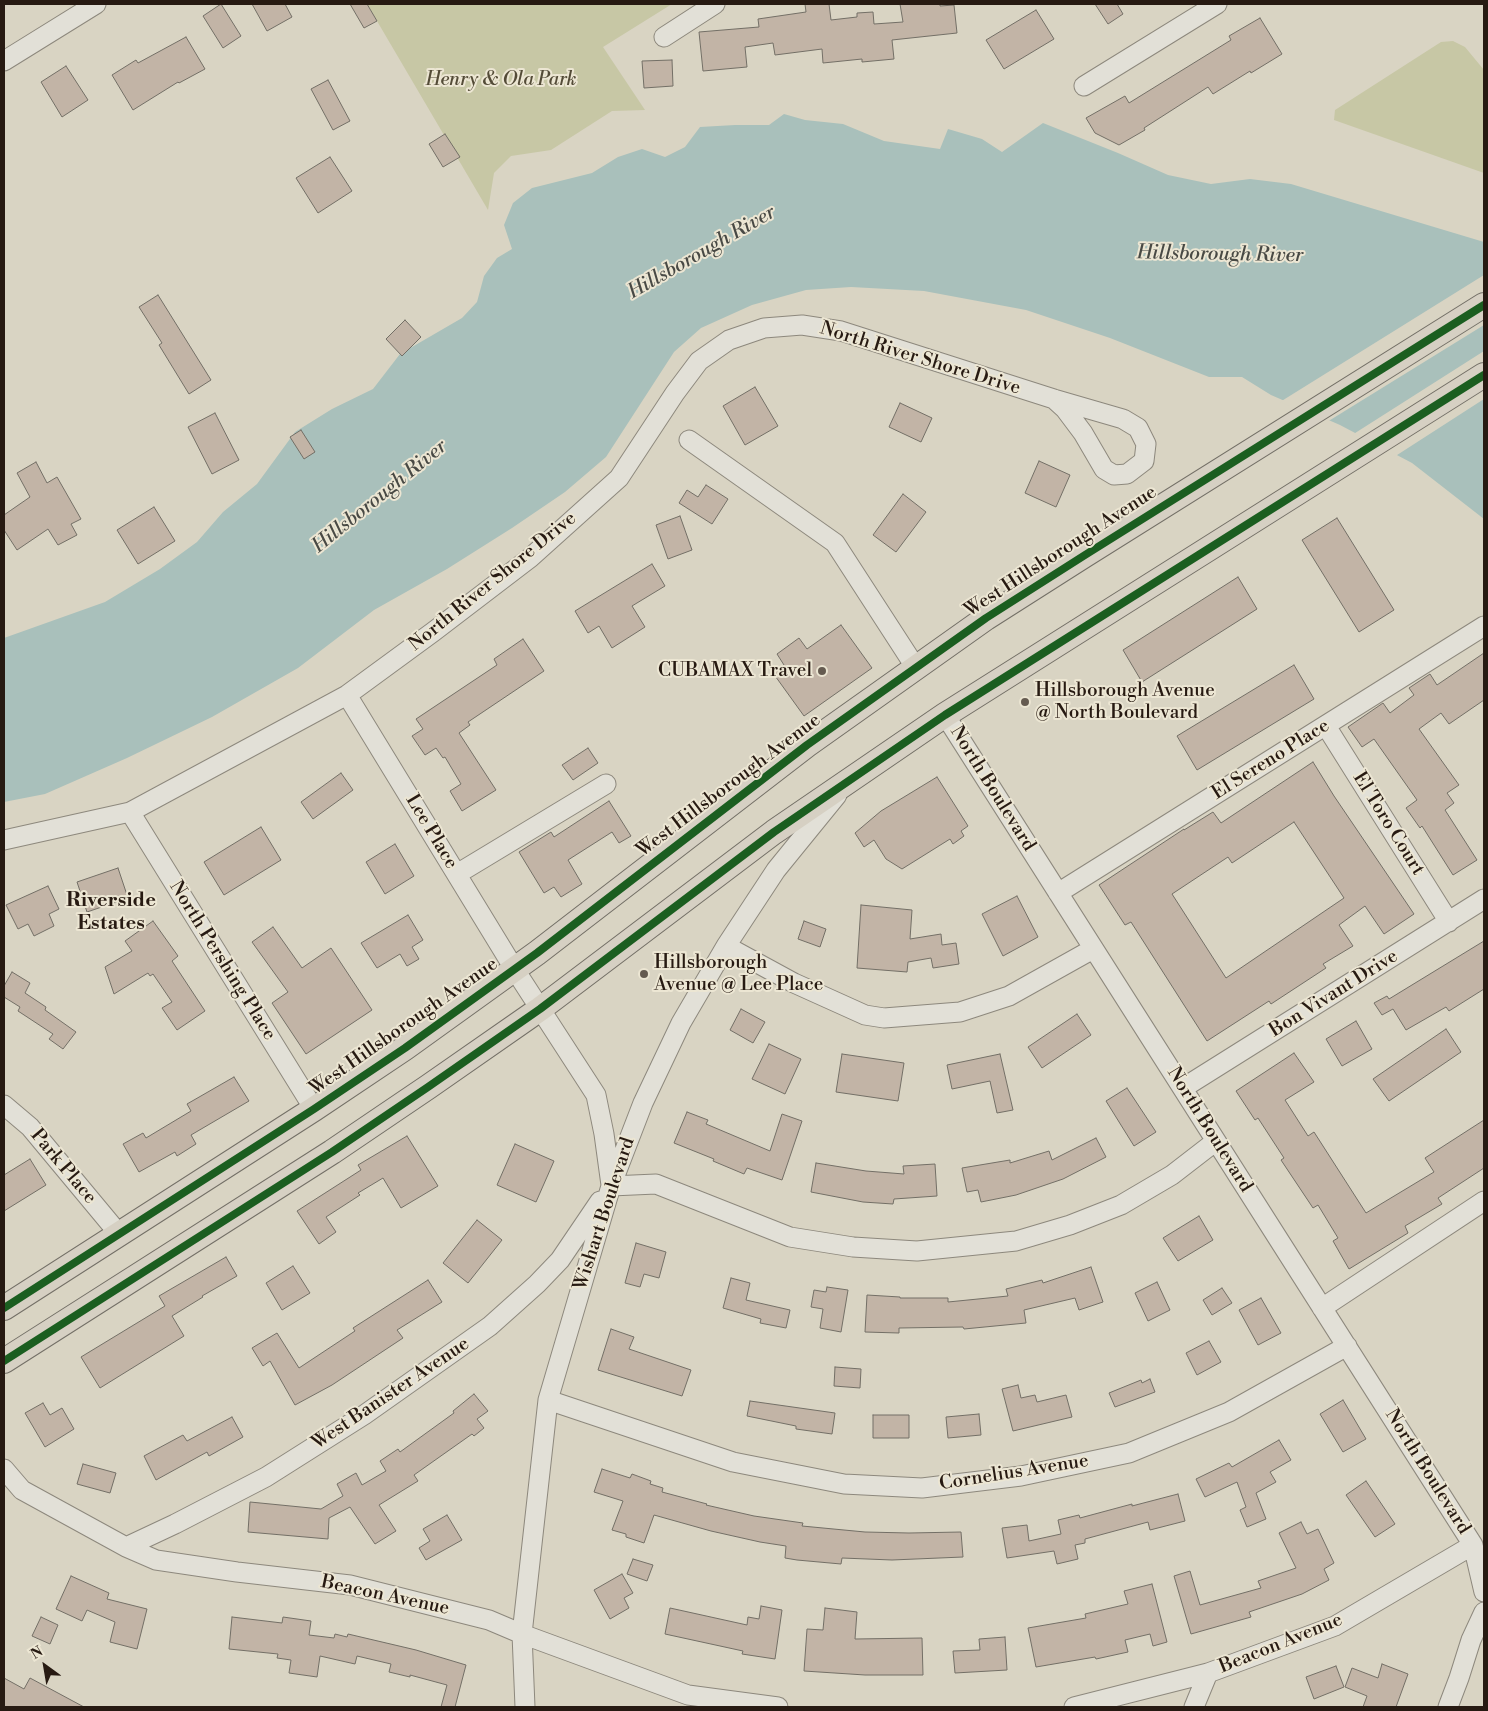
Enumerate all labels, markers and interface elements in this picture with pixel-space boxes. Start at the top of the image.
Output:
park label: Henry & Ola Park [425,69,577,91]
water label: Hillsborough River [624,201,780,305]
water label: Hillsborough River [1136,242,1304,268]
street label: North River Shore Drive [817,318,1023,400]
water label: Hillsborough River [308,435,452,559]
street label: West Hillsborough Avenue [961,481,1161,623]
street label: North River Shore Drive [405,507,581,657]
place label: CUBAMAX Travel [658,660,812,682]
marker: CUBAMAX Travel [816,665,828,677]
place label: Hillsborough Avenue @ North Boulevard [1035,680,1215,724]
marker: Hillsborough Avenue @ North Boulevard [1019,696,1031,708]
street label: West Hillsborough Avenue [632,709,826,863]
street label: El Sereno Place [1208,715,1334,805]
street label: North Boulevard [944,722,1040,856]
street label: El Toro Court [1347,768,1429,880]
street label: Lee Place [400,791,462,873]
street label: North Pershing Place [164,877,280,1045]
district label: Riverside Estates [66,889,156,936]
street label: Bon Vivant Drive [1265,945,1403,1043]
place label: Hillsborough Avenue @ Lee Place [654,952,823,996]
street label: West Hillsborough Avenue [306,953,502,1101]
marker: Hillsborough Avenue @ Lee Place [638,968,650,980]
street label: North Boulevard [1161,1063,1257,1197]
street label: Park Place [25,1125,101,1209]
street label: Wishart Boulevard [570,1135,640,1293]
street label: West Banister Avenue [308,1333,474,1455]
street label: North Boulevard [1379,1405,1475,1539]
street label: Cornelius Avenue [938,1450,1090,1496]
street label: Beacon Avenue [319,1571,451,1621]
street label: Beacon Avenue [1216,1609,1346,1679]
north arrow [20,1641,70,1691]
text: N [28,1643,47,1664]

